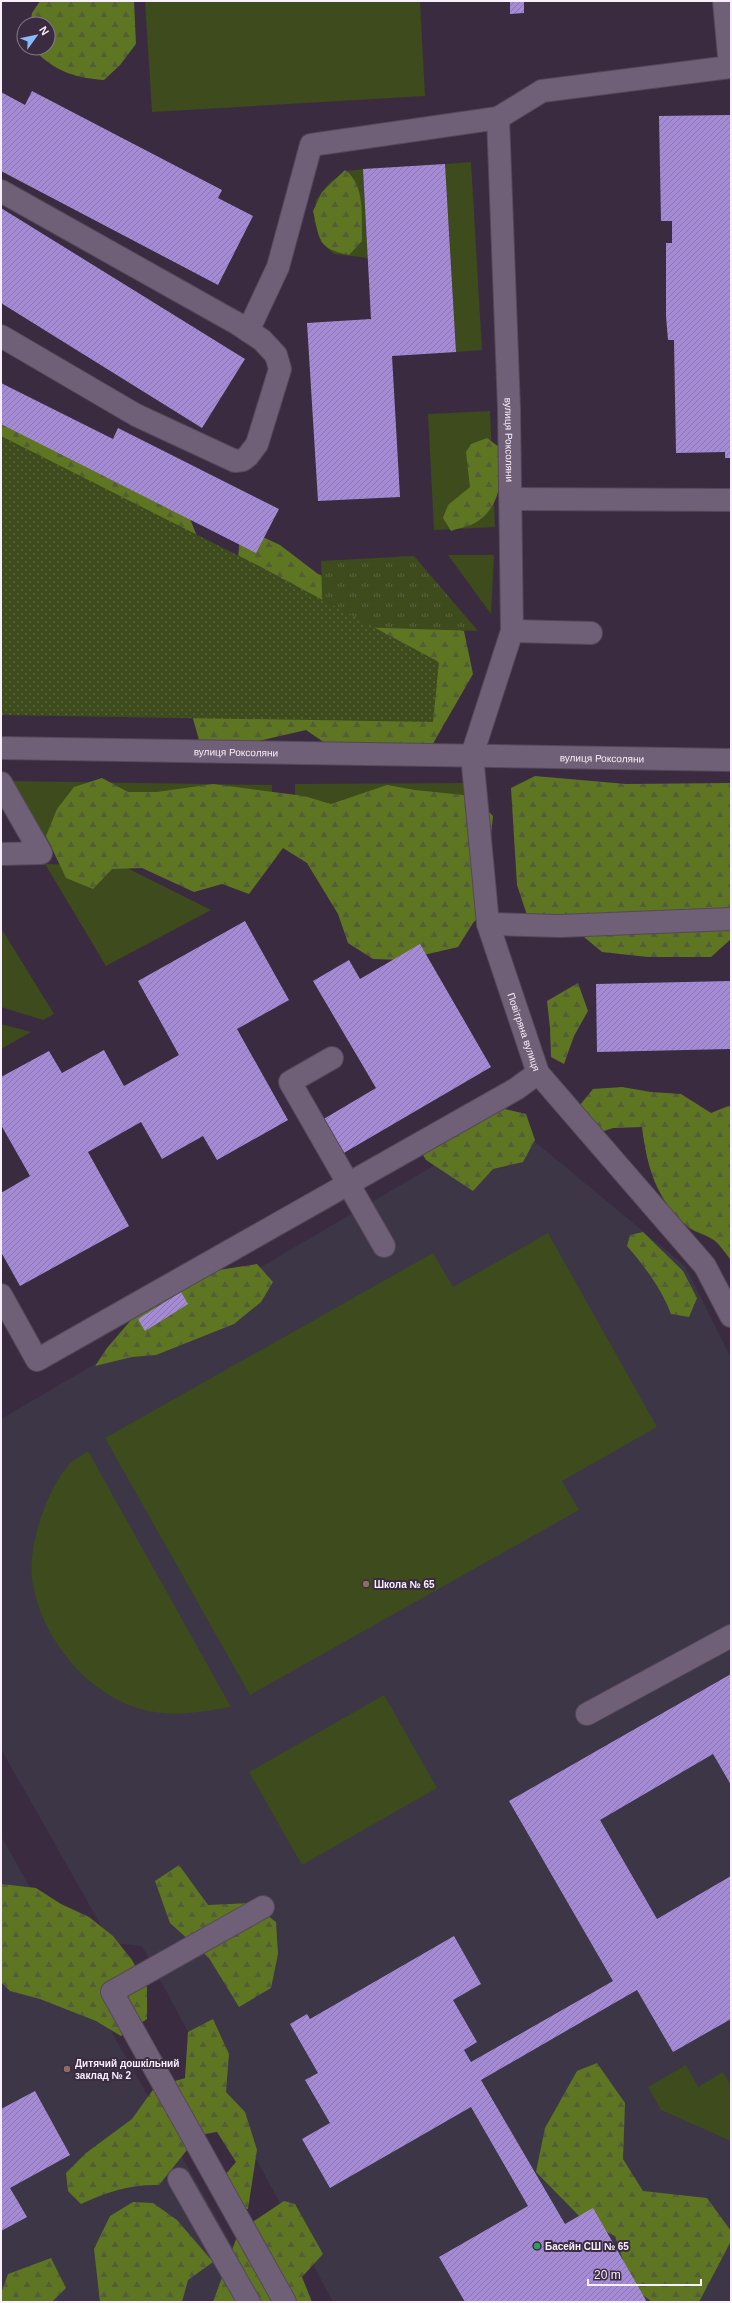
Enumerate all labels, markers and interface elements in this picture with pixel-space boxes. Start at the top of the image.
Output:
north arrow [16,16,56,56]
text: N [37,24,52,37]
street label: вулиця Роксоляни [503,397,515,482]
street label: вулиця Роксоляни [194,746,278,759]
street label: вулиця Роксоляни [560,752,644,765]
street label: Повітряна вулиця [505,991,542,1073]
marker: Школа № 65 [361,1579,371,1589]
place label: Школа № 65 [374,1579,435,1590]
place label: Дитячий дошкільний заклад № 2 [75,2058,179,2081]
marker: Дитячий дошкільний заклад № 2 [62,2064,72,2074]
marker: Басейн СШ № 65 [532,2241,542,2251]
place label: Басейн СШ № 65 [545,2241,629,2252]
scale bar [588,2261,701,2287]
text: 20 m [594,2268,621,2282]

